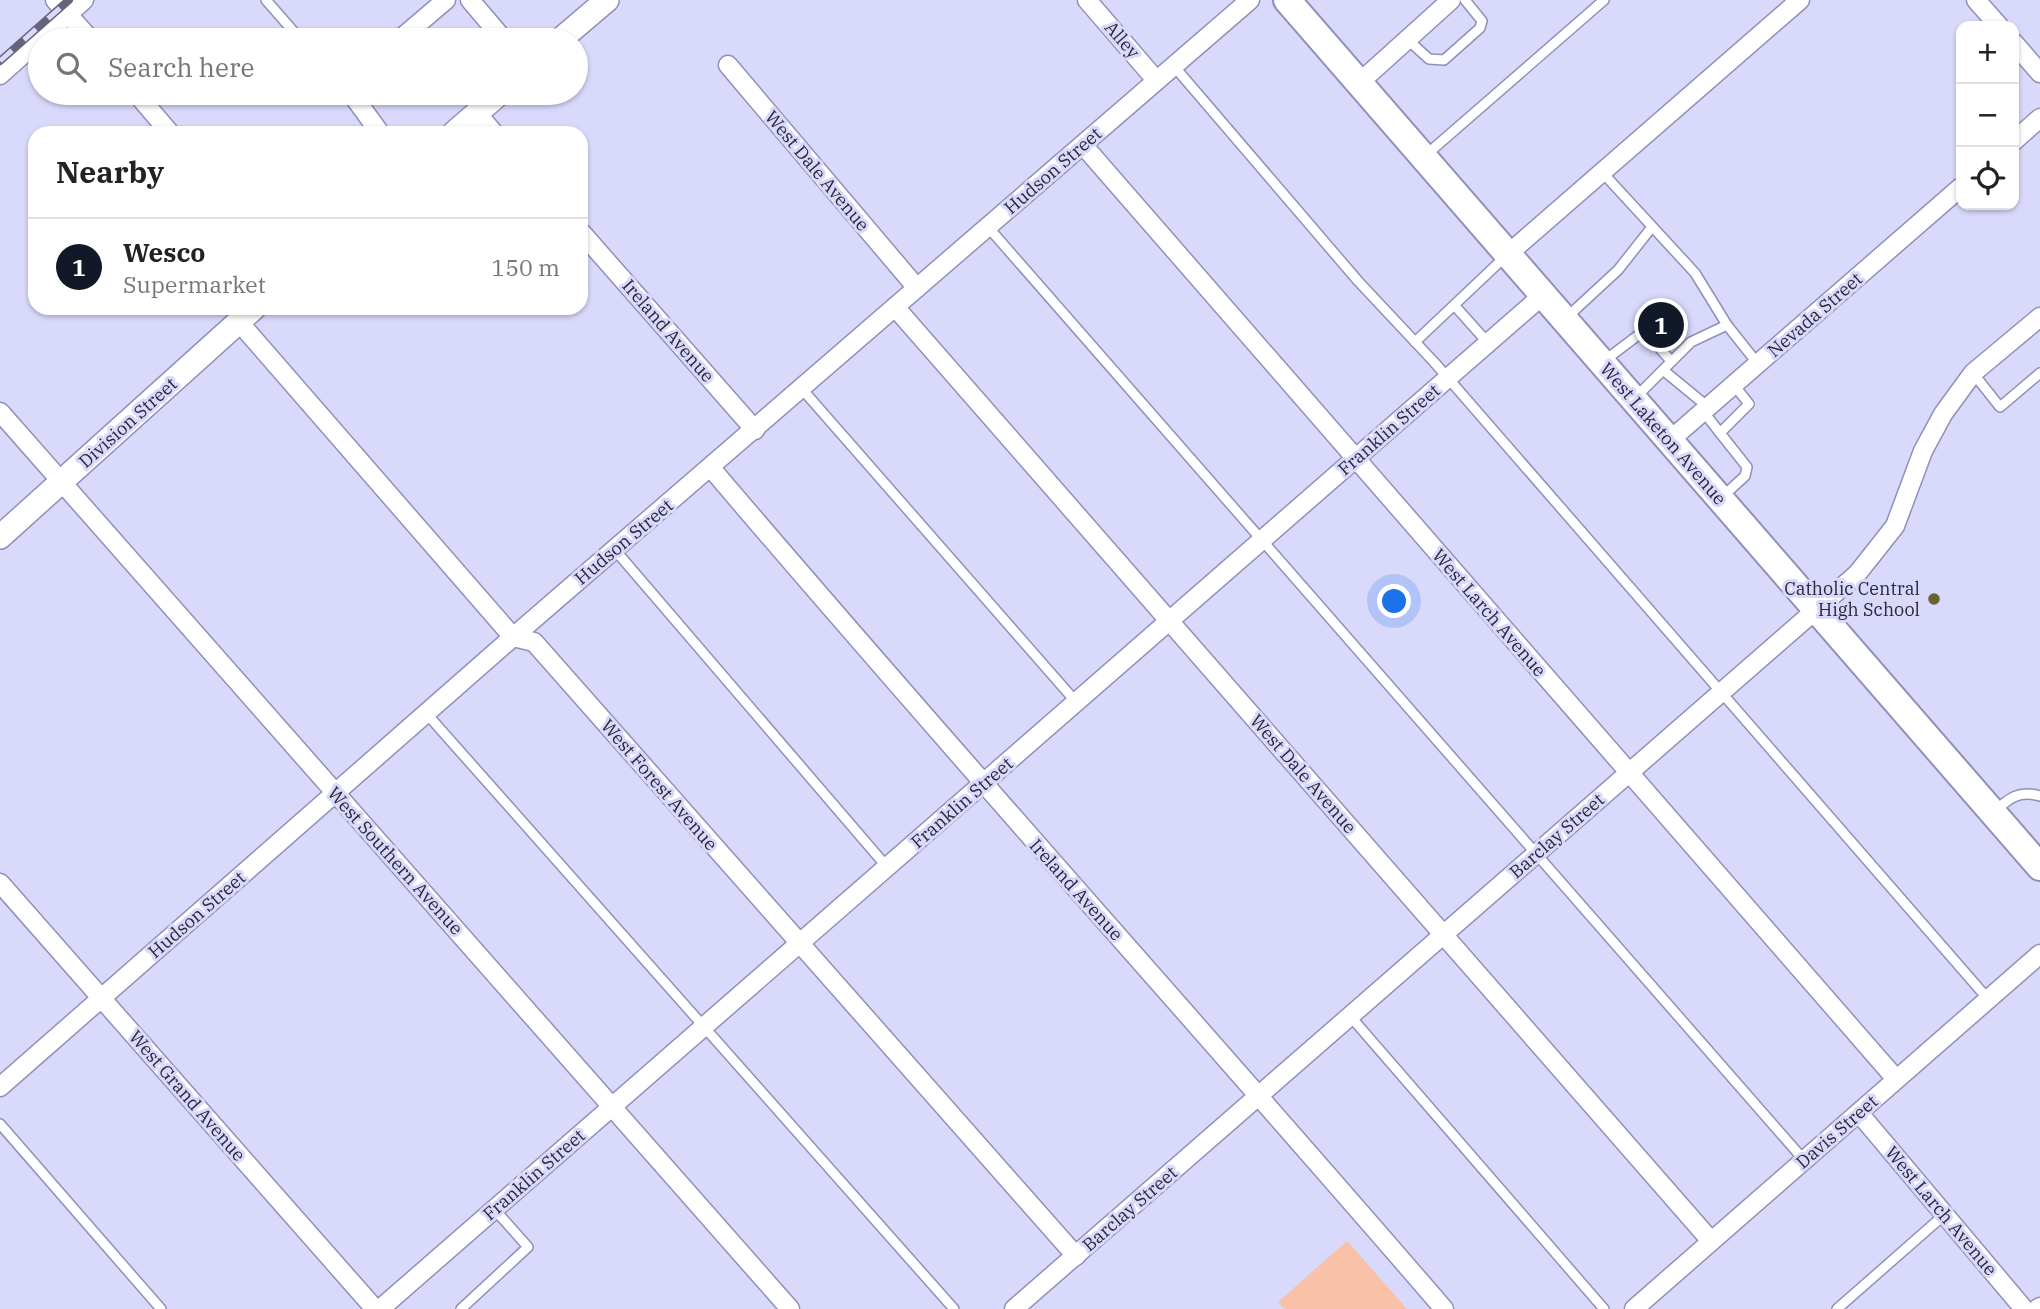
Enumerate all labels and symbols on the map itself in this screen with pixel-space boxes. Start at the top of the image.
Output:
street label: Alley [1100,16,1145,63]
street label: West Dale Avenue [760,106,875,236]
street label: Hudson Street [999,122,1106,219]
street label: Nevada Street [1762,267,1867,362]
street label: Ireland Avenue [617,274,719,387]
pin: 1 [1638,299,1684,351]
street label: West Laketon Avenue [1595,358,1732,510]
street label: Division Street [74,372,182,473]
street label: Franklin Street [1333,379,1445,480]
street label: Hudson Street [570,494,678,589]
street label: West Larch Avenue [1428,544,1551,681]
place label: Catholic Central High School [1784,577,1920,621]
your location [1377,584,1411,618]
marker: Catholic Central High School [1926,591,1942,607]
street label: West Dale Avenue [1245,709,1361,838]
street label: West Forest Avenue [596,714,723,855]
street label: Franklin Street [906,752,1018,853]
street label: West Southern Avenue [323,782,468,940]
street label: Barclay Street [1504,788,1609,883]
street label: Ireland Avenue [1025,834,1128,945]
street label: Hudson Street [143,866,250,963]
street label: West Grand Avenue [124,1025,251,1166]
street label: Davis Street [1791,1090,1882,1173]
street label: Franklin Street [478,1124,590,1225]
street label: West Larch Avenue [1881,1141,2002,1280]
street label: Barclay Street [1077,1161,1182,1256]

